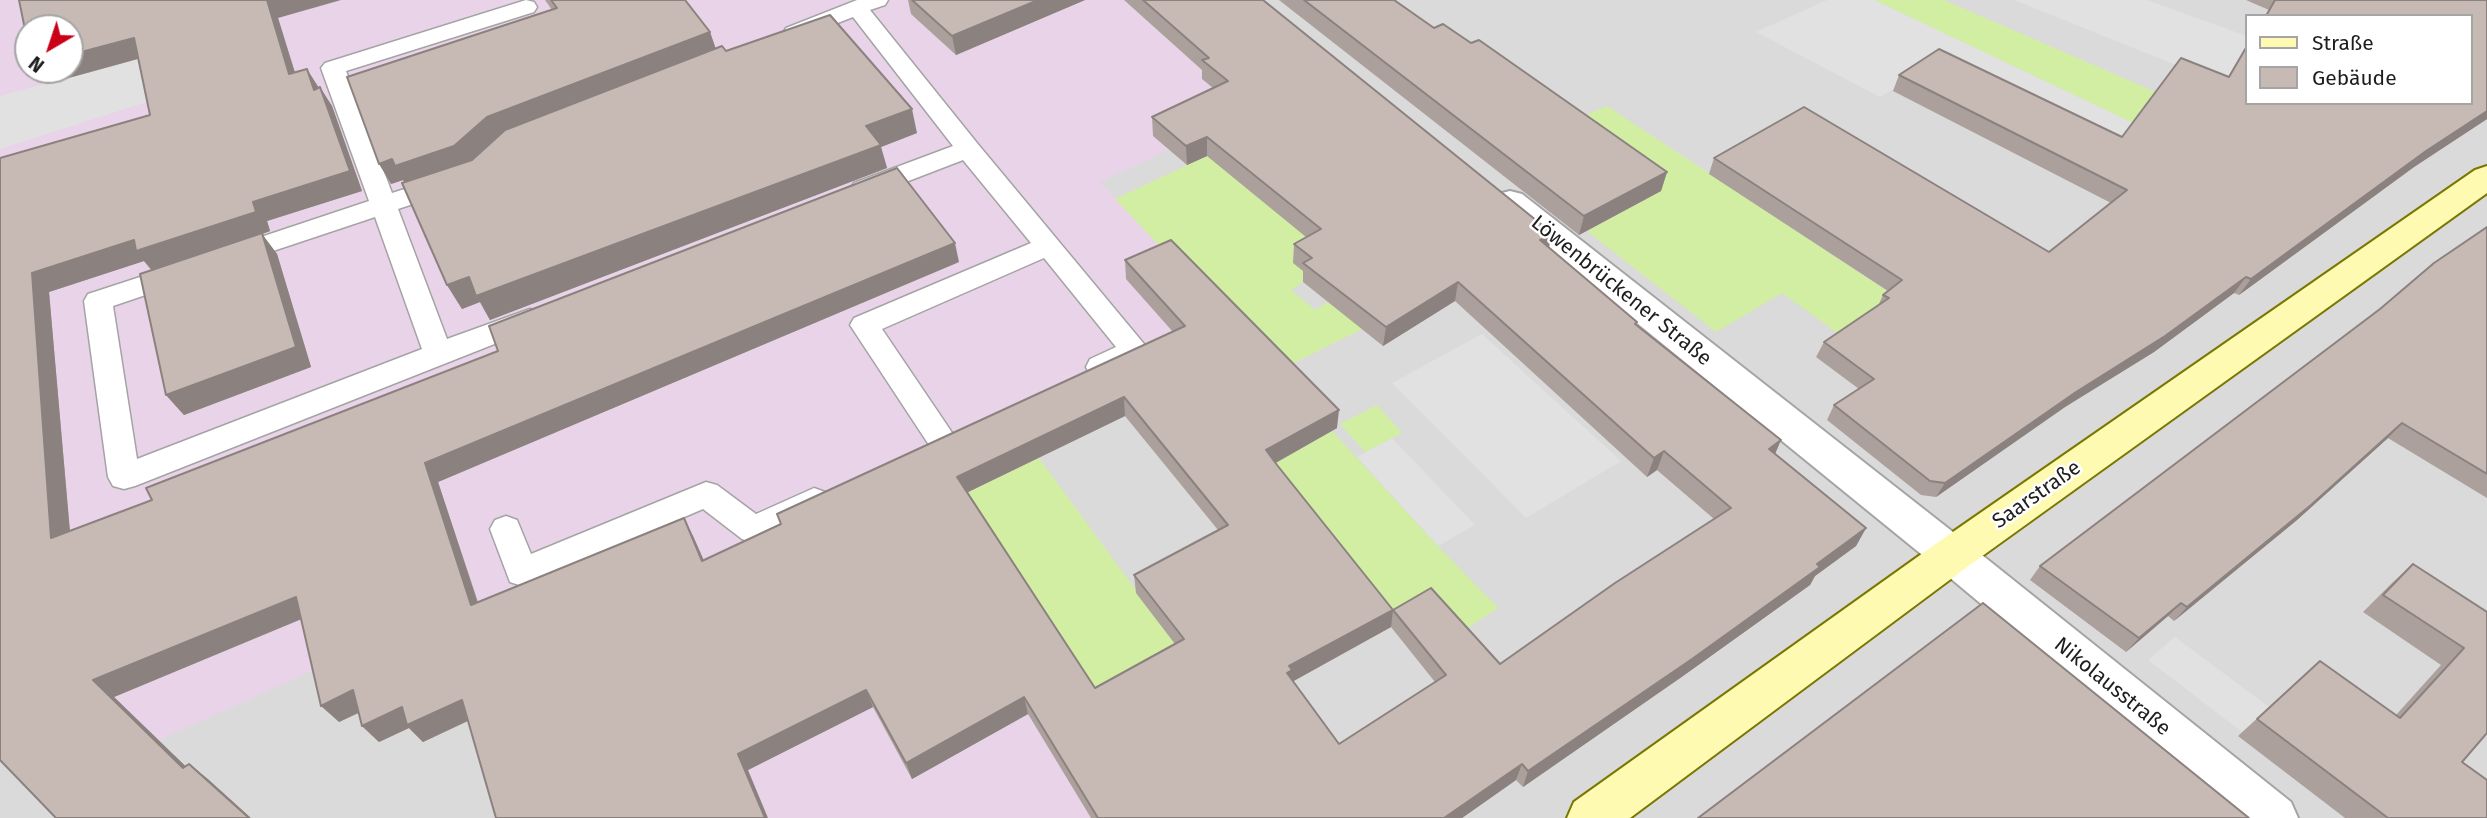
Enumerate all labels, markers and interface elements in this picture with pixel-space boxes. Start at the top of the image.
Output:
north arrow [14,14,84,84]
legend [2246,14,2473,105]
text: Straße [2312,30,2374,56]
text: N [25,51,49,77]
text: Gebäude [2312,65,2397,91]
street label: Löwenbrückener Straße [1526,210,1716,372]
street label: Saarstraße [1988,455,2086,535]
street label: Nikolausstraße [2049,632,2175,742]

